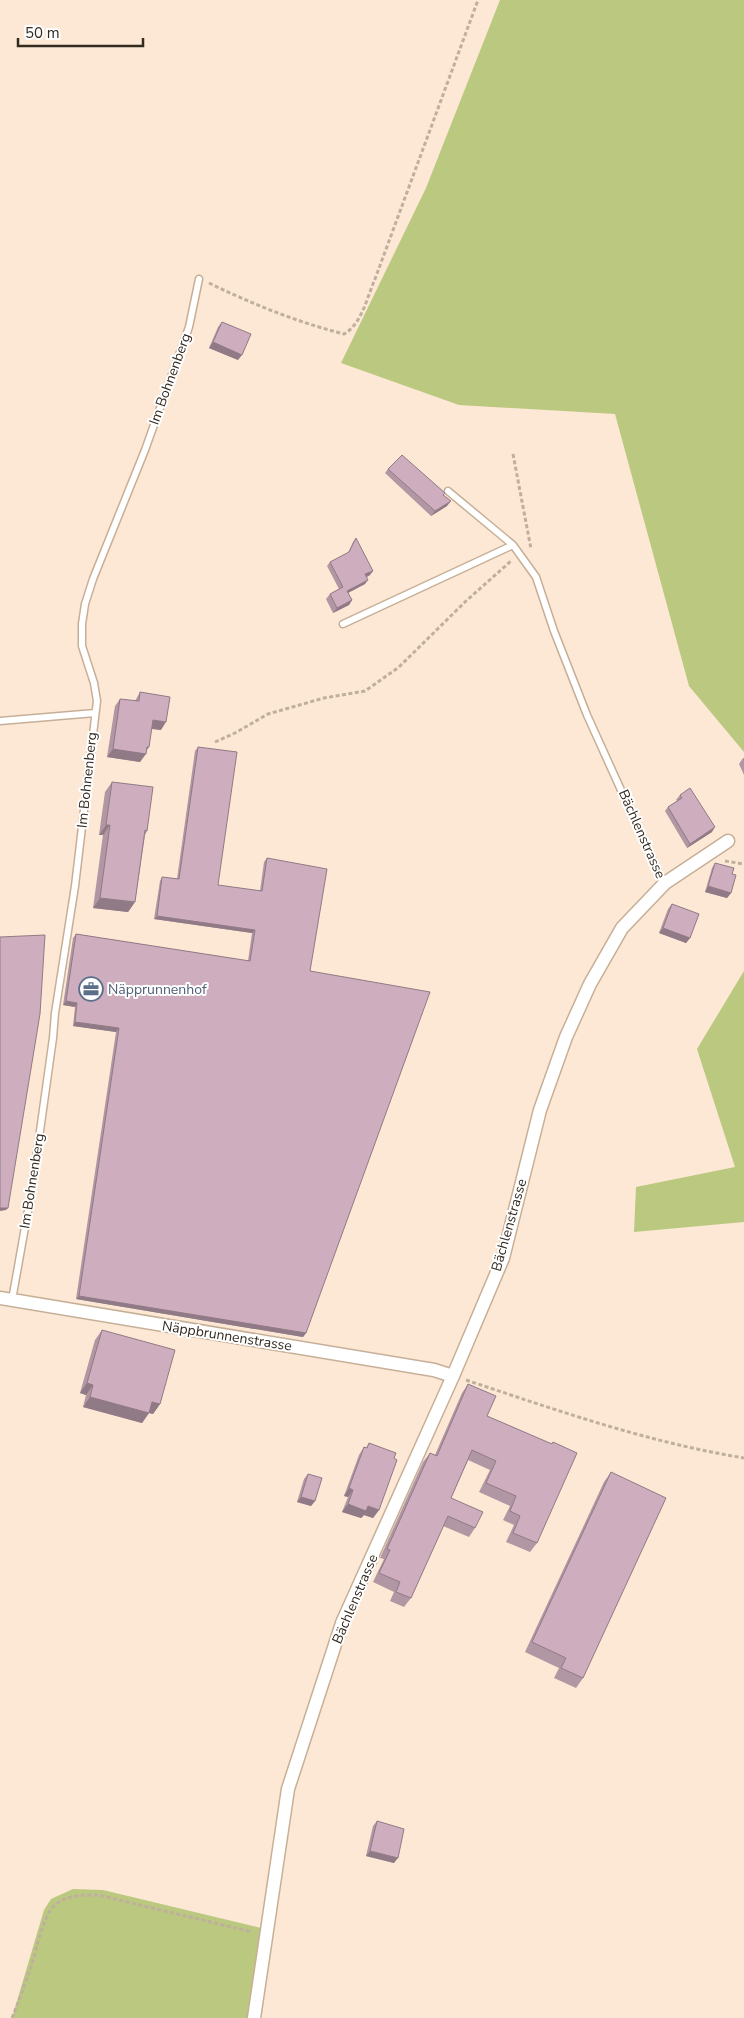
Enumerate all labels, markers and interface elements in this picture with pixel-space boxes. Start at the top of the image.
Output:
scale bar [18,15,142,47]
text: 50 m [25,23,60,43]
street label: Im Bohnenberg [145,330,195,428]
street label: Im Bohnenberg [73,731,101,829]
street label: Bächlenstrasse [614,786,670,882]
office icon: Näpprunnenhof [78,976,104,1002]
place label: Näpprunnenhof [108,980,207,999]
street label: Im Bohnenberg [15,1132,49,1230]
street label: Bächlenstrasse [487,1176,531,1274]
street label: Näppbrunnenstrasse [161,1316,293,1356]
street label: Bächlenstrasse [328,1551,382,1647]

